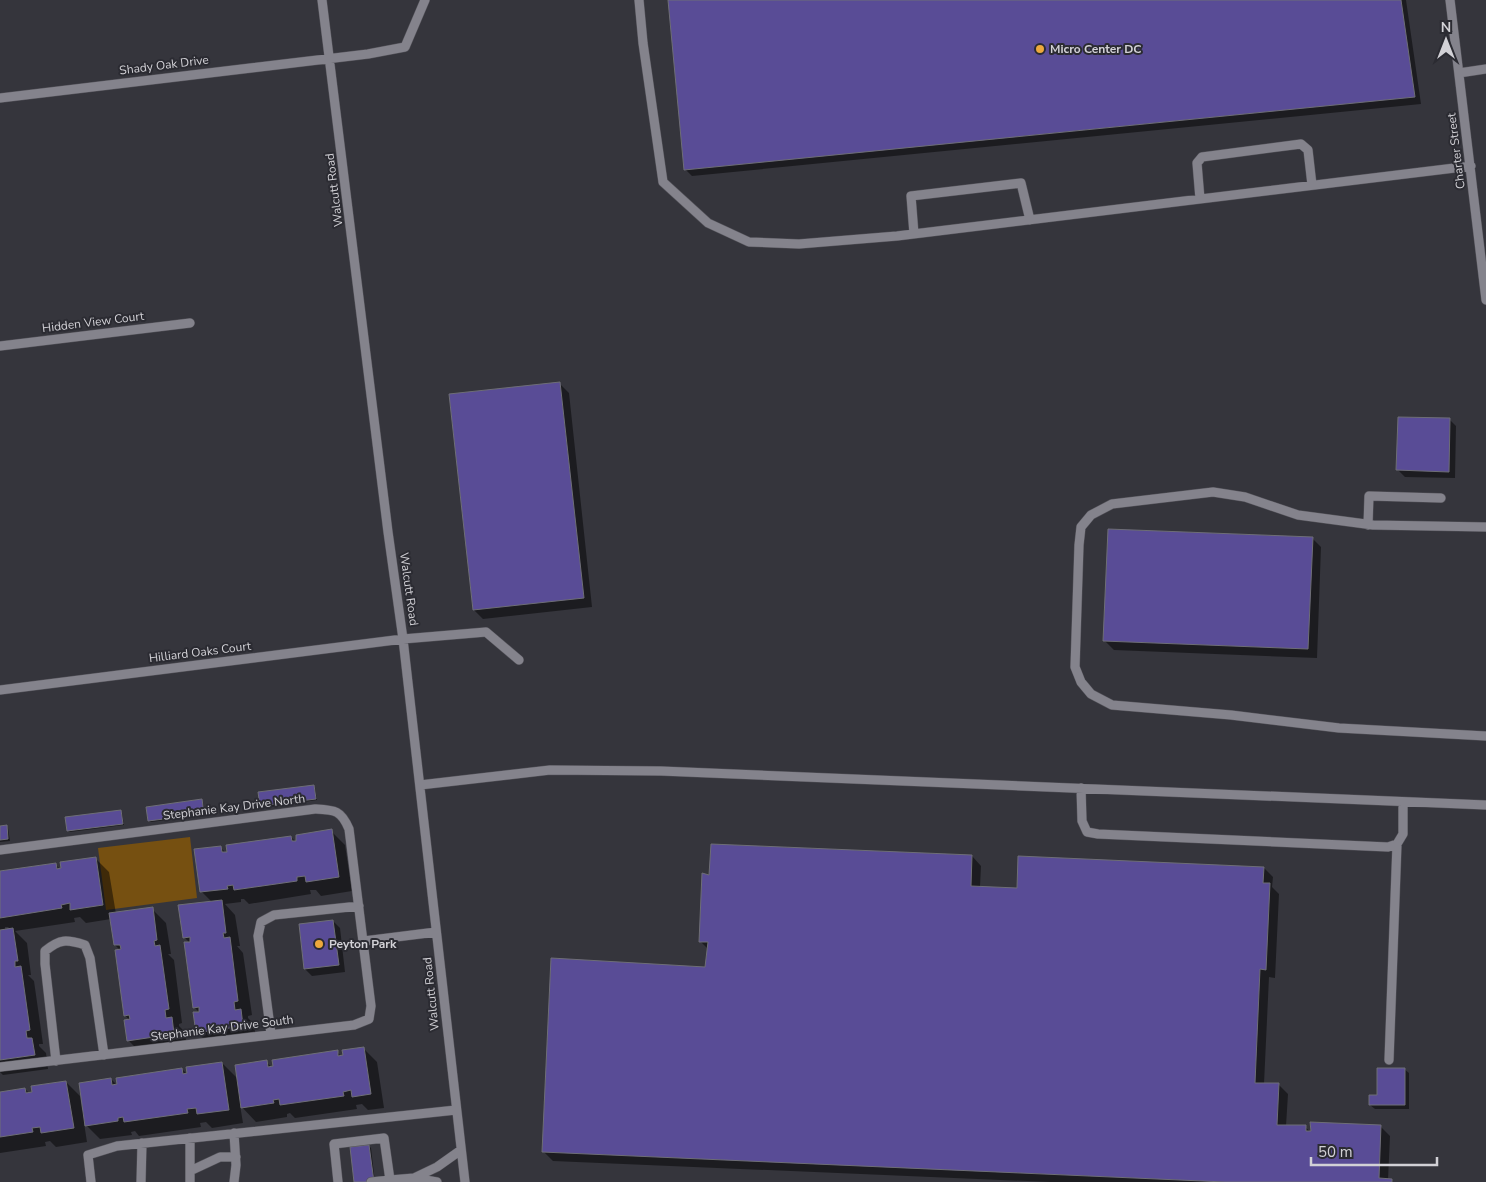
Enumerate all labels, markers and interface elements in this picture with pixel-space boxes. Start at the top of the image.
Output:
north arrow [1421,15,1471,65]
text: N [1441,18,1451,37]
place label: Micro Center DC [1050,41,1141,57]
marker: Micro Center DC [1034,43,1046,55]
street label: Shady Oak Drive [118,52,210,78]
street label: Charter Street [1443,111,1469,190]
street label: Walcutt Road [322,152,346,228]
street label: Hidden View Court [41,308,146,336]
street label: Walcutt Road [396,551,422,627]
street label: Hilliard Oaks Court [148,638,253,666]
street label: Stephanie Kay Drive North [162,790,306,824]
place label: Peyton Park [329,936,397,952]
marker: Peyton Park [313,938,325,950]
street label: Walcutt Road [419,956,443,1032]
street label: Stephanie Kay Drive South [150,1011,294,1045]
scale bar [1311,1134,1437,1166]
text: 50 m [1318,1142,1353,1162]

